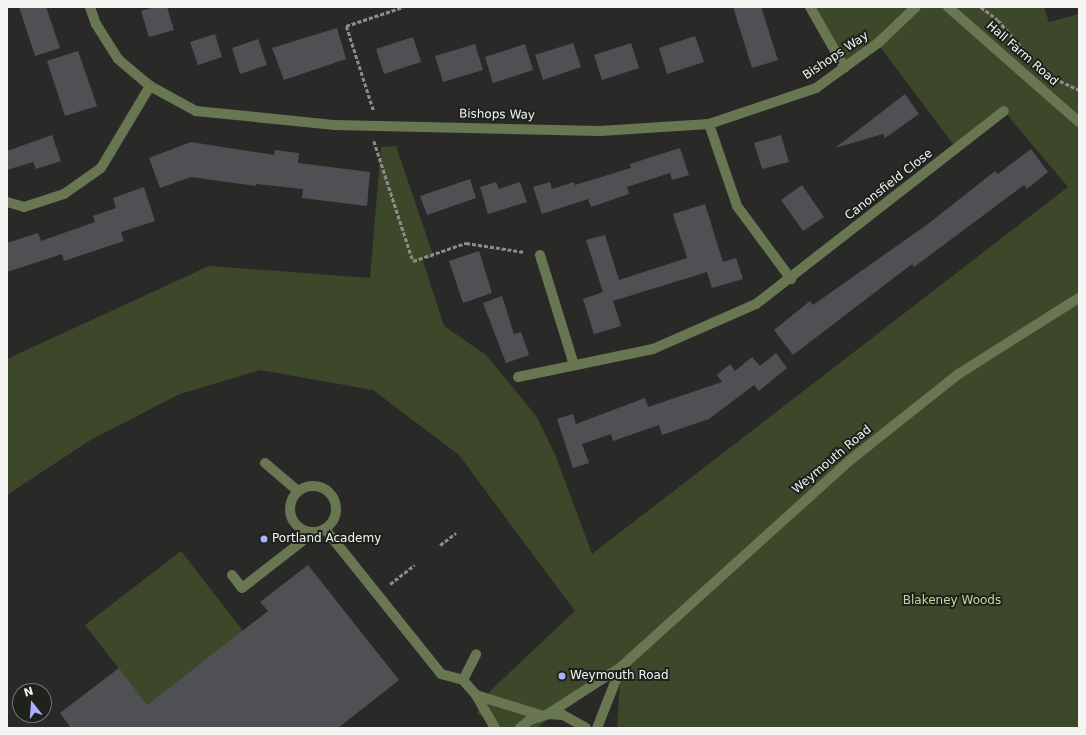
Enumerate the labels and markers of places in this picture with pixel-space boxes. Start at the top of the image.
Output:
place label: Portland Academy [272,532,381,546]
marker: Portland Academy [259,534,269,544]
place label: Weymouth Road [570,669,669,683]
marker: Weymouth Road [557,671,567,681]

